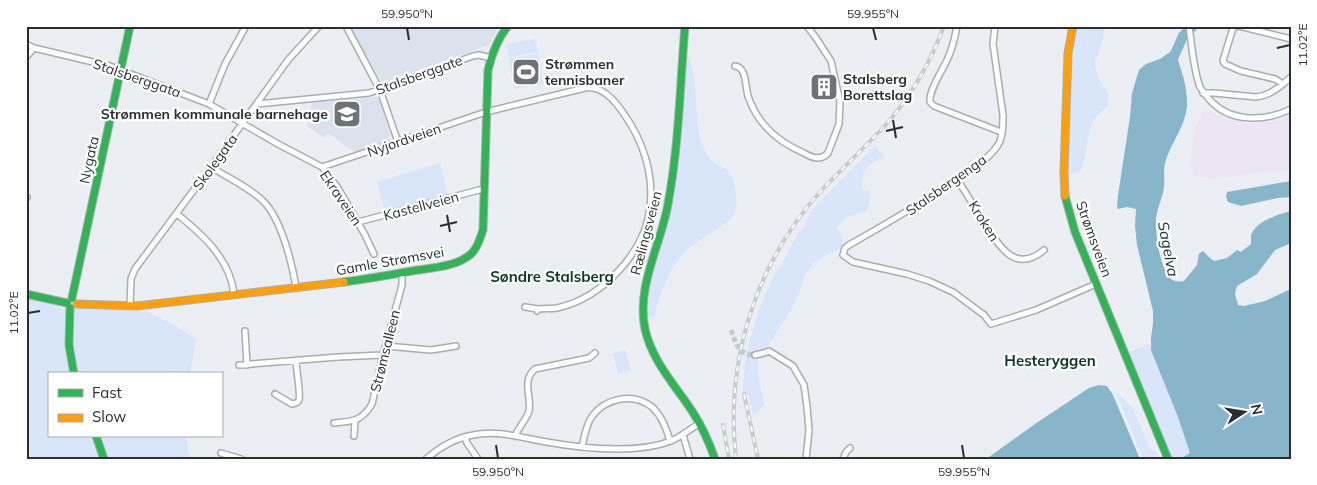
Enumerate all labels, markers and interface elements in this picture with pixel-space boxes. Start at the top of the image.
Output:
text: 59.950°N [381,6,433,21]
text: 59.955°N [847,6,899,21]
text: 11.02°E [1295,23,1310,67]
street label: Stalsberggate [373,51,465,99]
street label: Stalsberggata [91,55,183,101]
place label: Strømmen tennisbaner [545,55,625,89]
sports icon: Strømmen tennisbaner [511,57,541,87]
place label: Stalsberg Borettslag [843,70,912,104]
building icon: Stalsberg Borettslag [809,72,839,102]
school or university icon: Strømmen kommunale barnehage [332,99,362,129]
place label: Strømmen kommunale barnehage [101,105,328,123]
street label: Nyjordveien [365,119,443,161]
street label: Skolegata [189,130,241,194]
street label: Nygata [75,135,103,185]
street label: Stalsbergenga [902,151,990,219]
street label: Ekraveien [316,167,366,229]
street label: Kastellveien [381,187,461,225]
street label: Rælingsveien [626,189,666,277]
street label: Kroken [965,197,1003,245]
street label: Strømsveien [1072,198,1116,280]
water label: Sagelva [1154,220,1183,278]
street label: Gamle Strømsvei [335,243,445,279]
district label: Søndre Stalsberg [490,267,614,286]
text: 11.02°E [6,291,21,335]
street label: Strømsalleen [366,308,404,394]
district label: Hesteryggen [1004,351,1096,370]
legend [48,372,222,438]
text: Fast [92,383,122,402]
north arrow [1220,388,1270,438]
text: N [1247,402,1267,416]
text: Slow [92,407,126,426]
text: 59.950°N [472,464,524,479]
text: 59.955°N [938,464,990,479]

